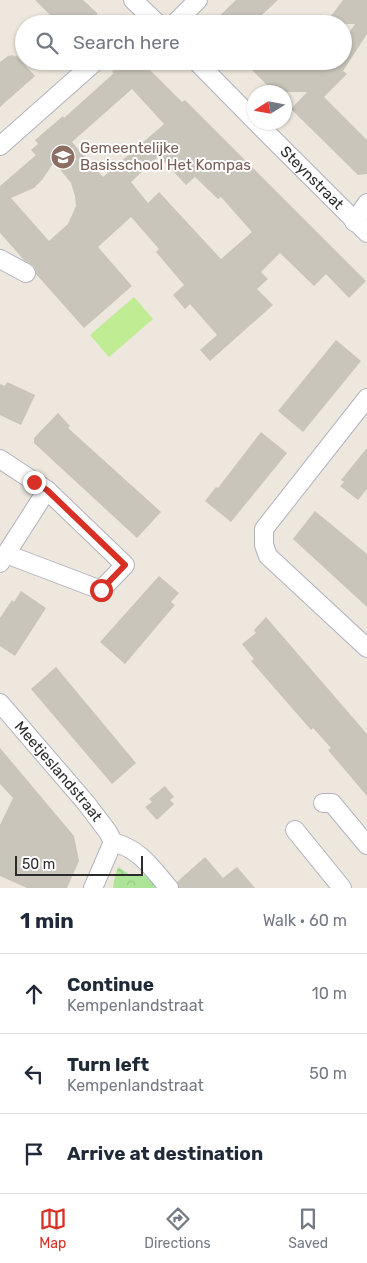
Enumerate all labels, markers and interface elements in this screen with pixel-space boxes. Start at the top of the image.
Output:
search box [15,15,352,70]
icon: search [33,29,61,57]
text: Search here [73,31,180,54]
north arrow [247,85,292,130]
place label: Gemeentelijke Basisschool Het Kompas [80,139,251,174]
street label: Steynstraat [276,142,347,213]
school or university icon: Gemeentelijke Basisschool Het Kompas [50,144,76,170]
route end [23,471,46,494]
route start [90,579,113,602]
street label: Meetjeslandstraat [11,718,106,825]
scale bar [15,853,142,876]
text: 50 m [22,856,55,873]
text: 1 min [20,908,74,933]
text: Walk · 60 m [263,911,347,930]
text: Continue [67,973,154,996]
icon: ahead [20,980,48,1008]
text: 10 m [312,984,347,1003]
text: Kempenlandstraat [67,996,204,1015]
text: Turn left [67,1053,149,1076]
icon: left [20,1060,48,1088]
text: 50 m [309,1064,347,1083]
text: Kempenlandstraat [67,1076,204,1095]
icon: arrive [20,1140,48,1168]
text: Arrive at destination [67,1142,263,1165]
tab: Map [39,1205,67,1252]
tab: Directions [144,1205,211,1252]
tab: Saved [288,1205,328,1252]

